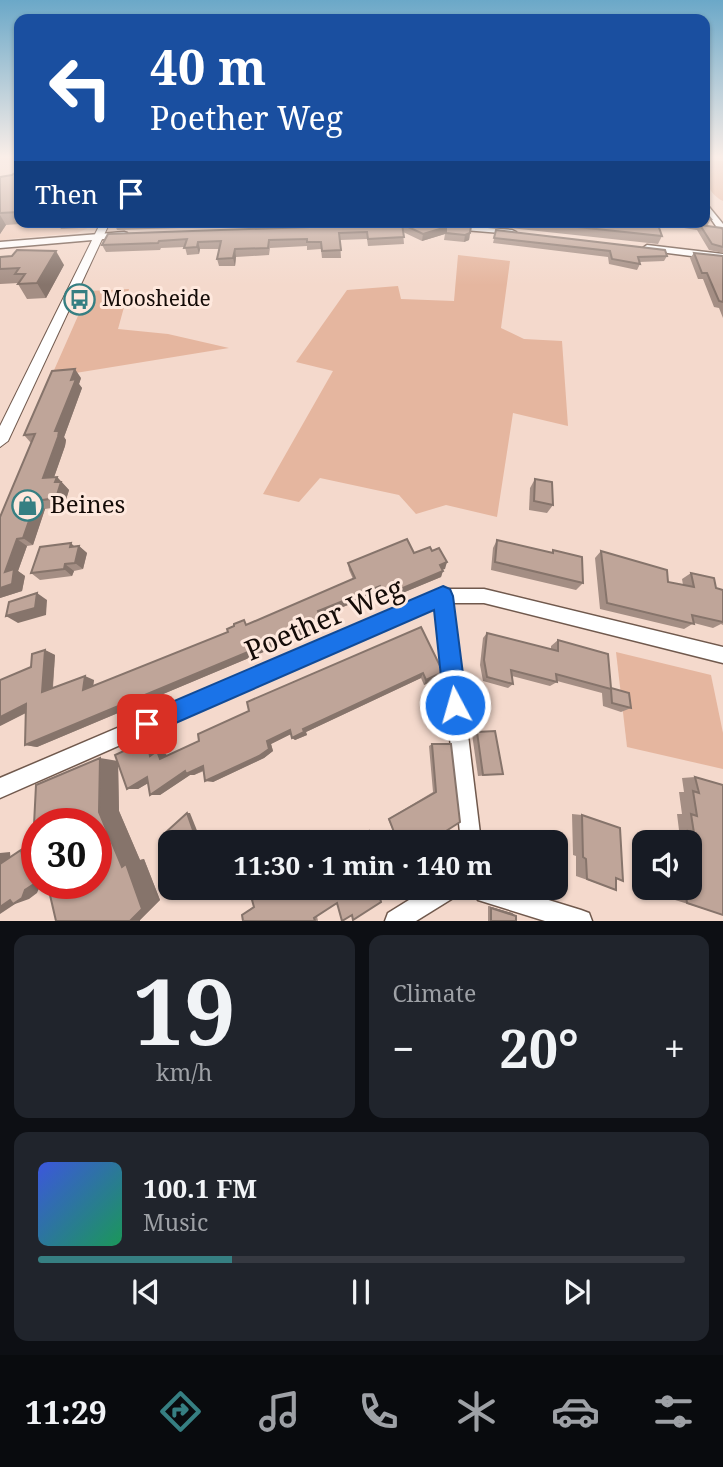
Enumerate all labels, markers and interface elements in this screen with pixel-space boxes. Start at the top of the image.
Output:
text: 40 m [150,33,266,99]
icon: left [35,42,126,133]
text: Poether Weg [150,96,343,139]
icon: arrive [112,175,150,213]
text: Then [35,176,98,212]
bus stop icon: Moosheide [62,282,96,316]
place label: Moosheide [102,284,211,312]
place label: Beines [50,487,125,520]
shop icon: Beines [10,488,44,522]
street label: Poether Weg [238,568,409,669]
position arrow [418,668,492,742]
pin [117,694,177,754]
icon: arrive [128,705,166,743]
speed limit sign: 30 [21,808,112,899]
map controls [632,830,702,900]
button: sound [632,830,702,900]
text: 11:30 · 1 min · 140 m [233,847,493,883]
text: 19 [133,948,236,1072]
text: Climate [393,977,476,1009]
text: 20° [499,1012,579,1083]
text: − [393,1022,415,1074]
text: + [664,1022,685,1074]
text: km/h [156,1056,212,1088]
text: 100.1 FM [143,1170,257,1206]
text: Music [143,1206,208,1238]
icon: previous [127,1273,165,1311]
icon: pause [342,1273,380,1311]
icon: next [558,1273,596,1311]
icon: directions [156,1387,205,1436]
icon: music [255,1387,304,1436]
icon: phone [354,1387,403,1436]
icon: climate [452,1387,501,1436]
icon: car [551,1387,600,1436]
icon: filters [649,1387,698,1436]
text: 11:29 [25,1390,107,1433]

